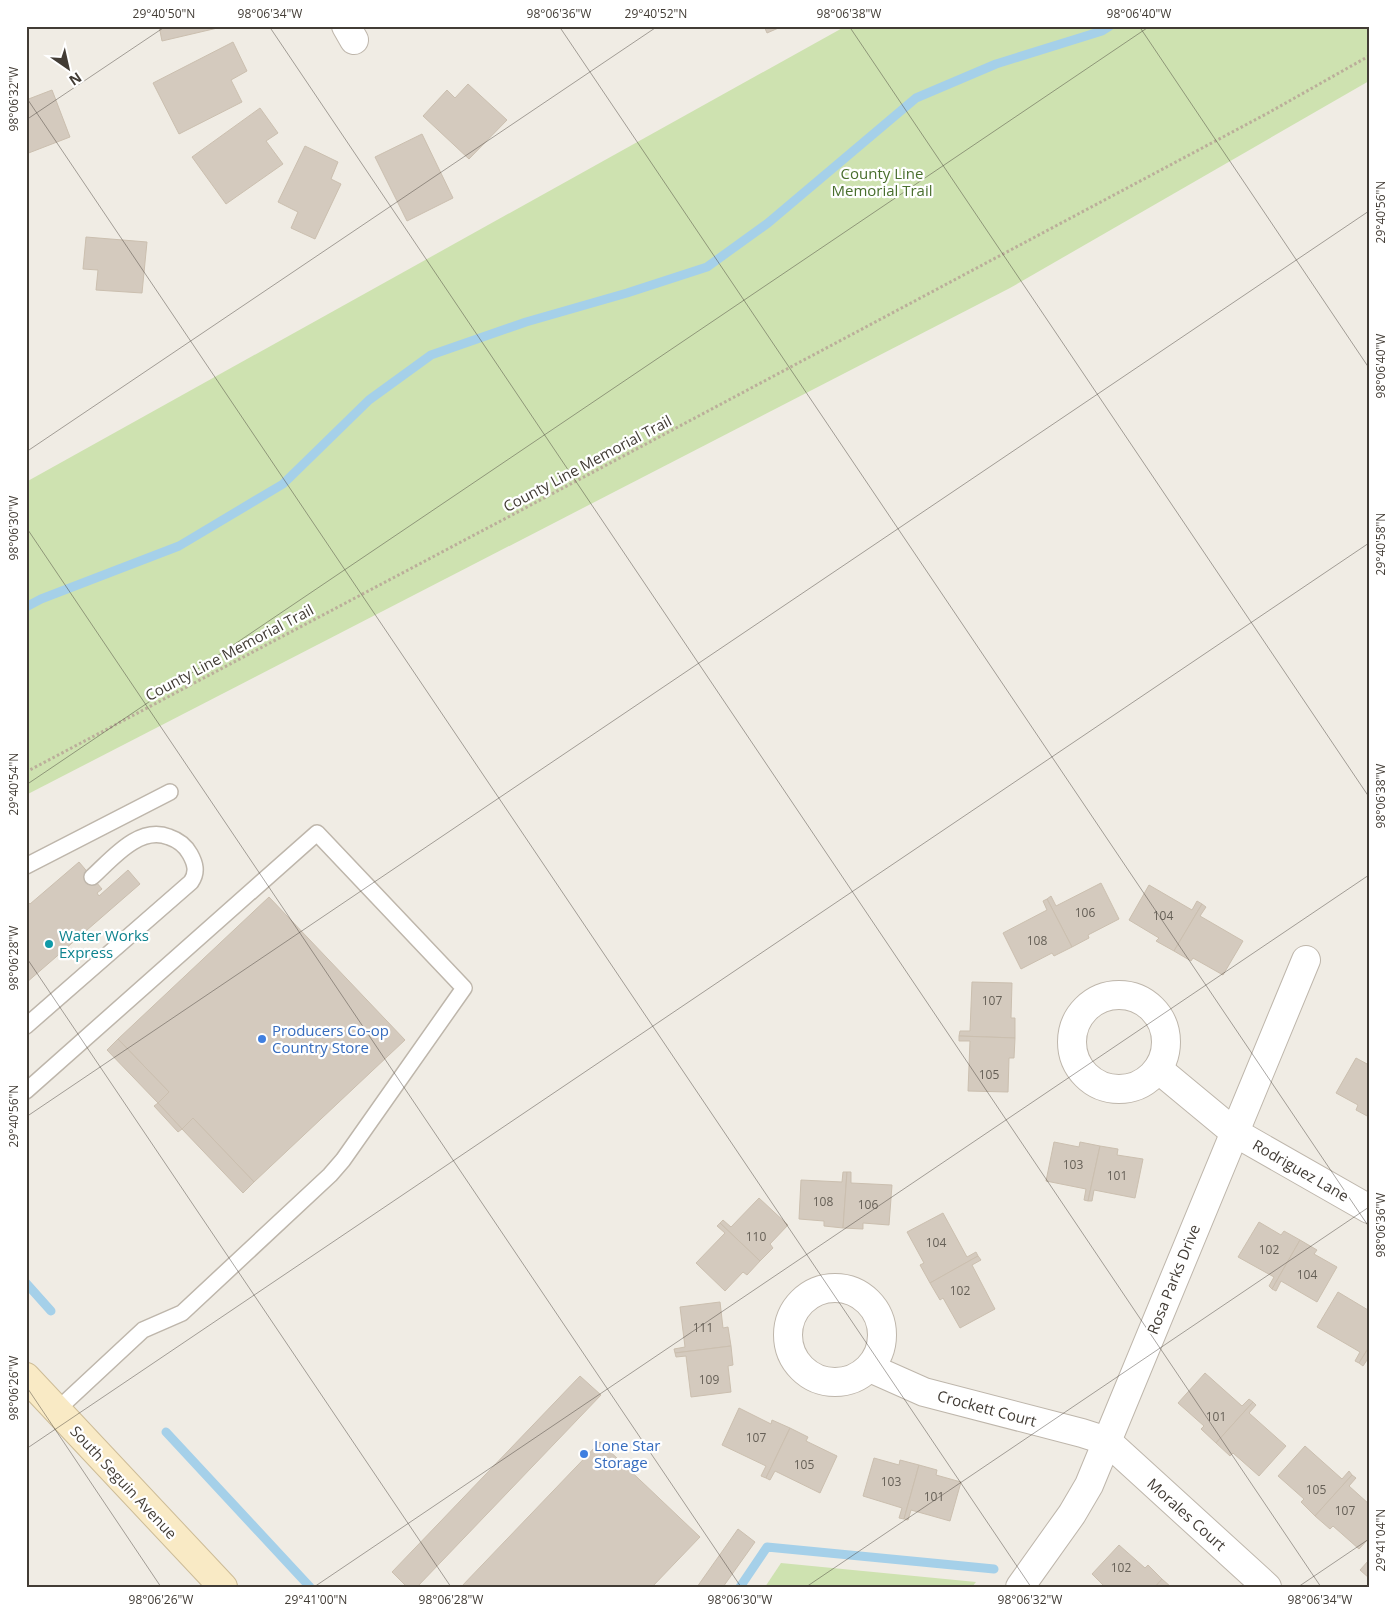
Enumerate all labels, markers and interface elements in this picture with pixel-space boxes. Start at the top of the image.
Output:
text: 29°40'50"N [133,5,195,22]
text: 98°06'34"W [238,5,302,22]
text: 98°06'36"W [527,5,591,22]
text: 29°40'52"N [625,5,687,22]
text: 98°06'38"W [817,5,881,22]
text: 98°06'40"W [1107,5,1171,22]
north arrow [42,42,92,92]
text: 98°06'32"W [5,67,22,131]
text: N [66,68,86,90]
park label: County Line Memorial Trail [831,163,933,200]
text: 29°40'56"N [1372,181,1389,243]
text: 98°06'40"W [1372,334,1389,398]
street label: County Line Memorial Trail [499,410,675,516]
text: 98°06'30"W [5,496,22,560]
text: 29°40'58"N [1372,513,1389,575]
street label: County Line Memorial Trail [141,599,317,705]
text: 29°40'54"N [5,753,22,815]
text: 98°06'38"W [1372,764,1389,828]
house number: 106 [1075,904,1095,921]
house number: 104 [1153,907,1173,924]
place label: Water Works Express [59,925,149,962]
text: 98°06'28"W [5,926,22,990]
house number: 108 [1027,932,1047,949]
marker: Water Works Express [43,938,55,950]
house number: 107 [982,992,1002,1009]
place label: Producers Co-op Country Store [272,1020,389,1057]
marker: Producers Co-op Country Store [256,1033,268,1045]
house number: 105 [979,1066,999,1083]
text: 29°40'56"N [5,1085,22,1147]
street label: Rodriguez Lane [1249,1134,1353,1206]
house number: 103 [1063,1156,1083,1173]
house number: 101 [1107,1167,1127,1184]
house number: 108 [813,1193,833,1210]
text: 98°06'36"W [1372,1193,1389,1257]
house number: 106 [858,1196,878,1213]
street label: Rosa Parks Drive [1142,1221,1204,1337]
house number: 110 [746,1228,766,1245]
house number: 104 [926,1234,946,1251]
house number: 102 [1259,1241,1279,1258]
house number: 104 [1297,1266,1317,1283]
house number: 102 [950,1282,970,1299]
house number: 111 [693,1319,713,1336]
text: 98°06'26"W [5,1356,22,1420]
house number: 109 [699,1371,719,1388]
street label: Crockett Court [935,1385,1039,1431]
house number: 101 [1206,1408,1226,1425]
street label: South Seguin Avenue [66,1421,182,1543]
house number: 107 [746,1429,766,1446]
place label: Lone Star Storage [594,1435,660,1472]
marker: Lone Star Storage [578,1448,590,1460]
house number: 105 [794,1456,814,1473]
house number: 103 [881,1473,901,1490]
street label: Morales Court [1143,1473,1231,1555]
house number: 105 [1306,1481,1326,1498]
house number: 101 [924,1488,944,1505]
house number: 107 [1335,1502,1355,1519]
text: 29°41'04"N [1372,1509,1389,1571]
house number: 102 [1111,1559,1131,1576]
text: 98°06'26"W [129,1591,193,1608]
text: 29°41'00"N [285,1591,347,1608]
text: 98°06'28"W [419,1591,483,1608]
text: 98°06'30"W [708,1591,772,1608]
text: 98°06'32"W [998,1591,1062,1608]
text: 98°06'34"W [1288,1591,1352,1608]

